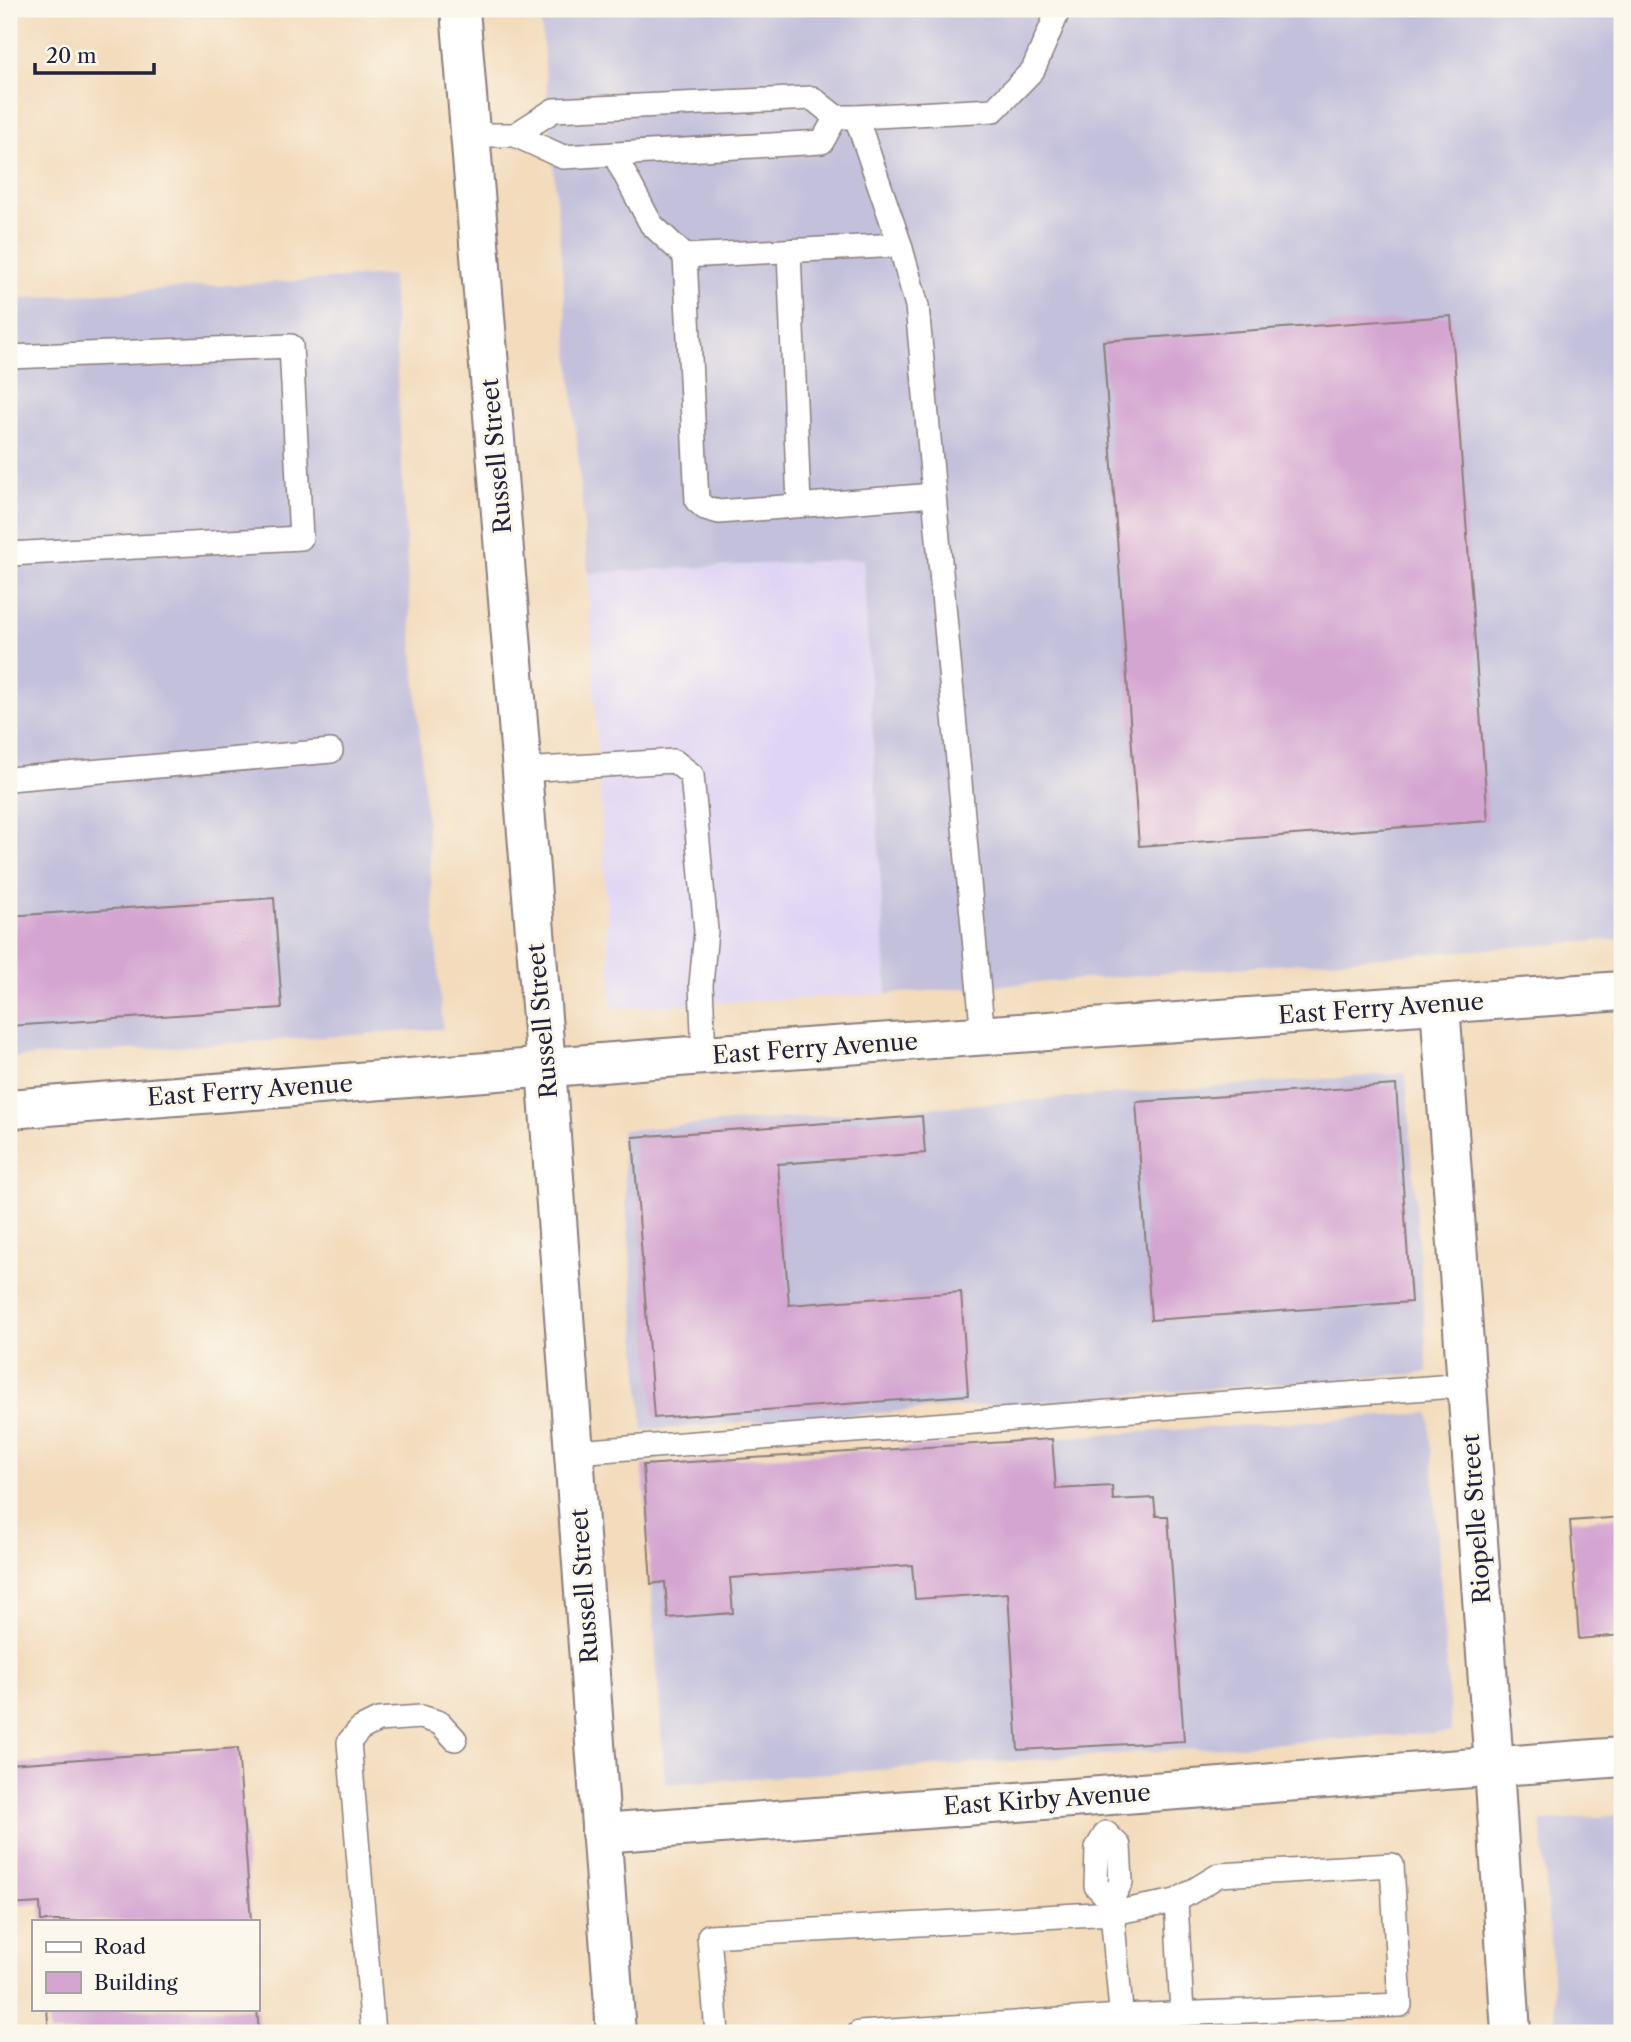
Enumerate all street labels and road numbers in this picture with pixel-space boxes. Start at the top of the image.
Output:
street label: Russell Street [475,377,517,535]
street label: Russell Street [521,942,563,1100]
street label: East Ferry Avenue [1277,986,1485,1030]
street label: East Ferry Avenue [711,1026,919,1070]
street label: East Ferry Avenue [146,1068,354,1112]
street label: Riopelle Street [1456,1433,1496,1605]
street label: Russell Street [564,1507,604,1664]
street label: East Kirby Avenue [942,1777,1152,1821]

